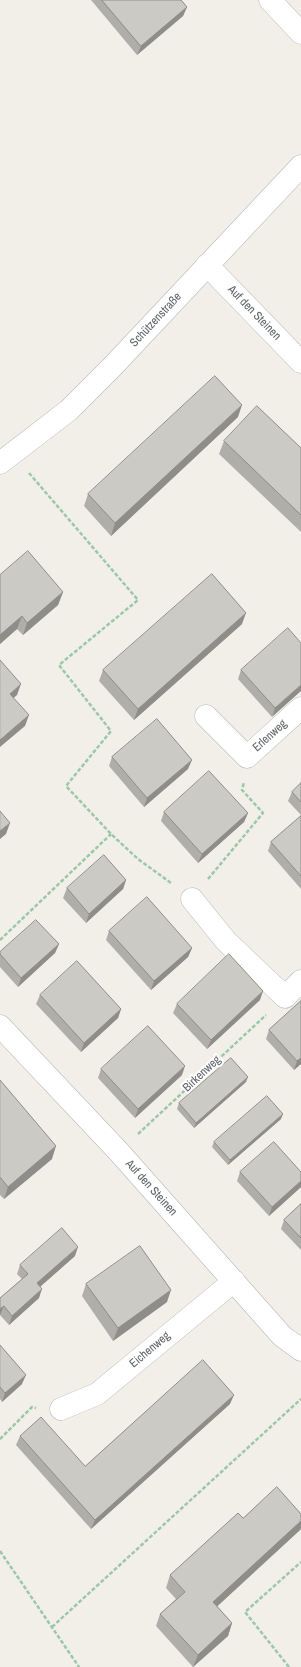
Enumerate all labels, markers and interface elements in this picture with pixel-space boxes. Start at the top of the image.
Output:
street label: Auf den Steinen [224,283,284,343]
street label: Schützenstraße [127,290,185,350]
street label: Erlenweg [250,717,290,755]
street label: Birkenweg [180,1053,224,1095]
street label: Auf den Steinen [122,1157,180,1219]
street label: Eichenweg [127,1329,173,1371]

